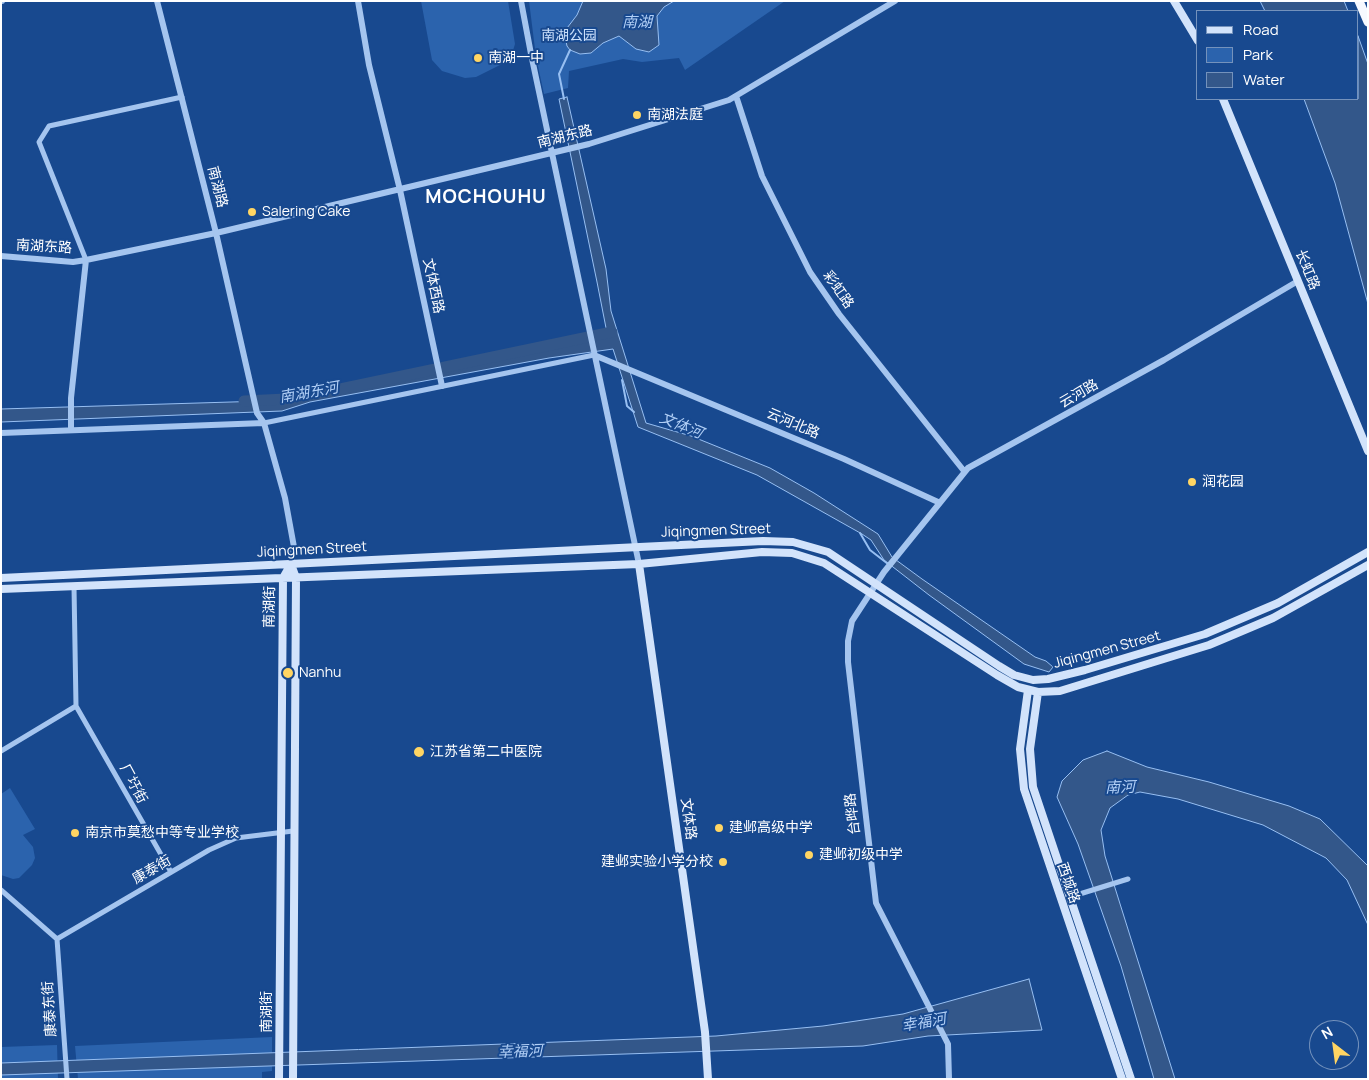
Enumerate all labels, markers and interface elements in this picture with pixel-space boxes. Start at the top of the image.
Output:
legend [1196,10,1359,100]
water label: 南湖 [622,14,652,32]
text: Road [1243,19,1279,40]
park label: 南湖公园 [541,28,597,44]
text: Park [1243,44,1273,65]
place label: 南湖一中 [488,50,544,66]
marker: 南湖一中 [472,52,484,64]
text: Water [1243,69,1285,90]
place label: 南湖法庭 [647,107,703,123]
marker: 南湖法庭 [631,109,643,121]
street label: 南湖东路 [536,122,594,152]
street label: 南湖路 [204,165,230,209]
district label: MOCHOUHU [424,187,548,209]
place label: Salering Cake [262,204,350,220]
marker: Salering Cake [246,206,258,218]
street label: 南湖东路 [16,237,72,257]
street label: 长虹路 [1291,247,1323,293]
street label: 文体西路 [419,257,447,315]
street label: 彩虹路 [819,268,857,312]
street label: 云河路 [1057,376,1101,412]
water label: 南湖东河 [278,379,340,407]
street label: 云河北路 [764,405,822,443]
water label: 文体河 [657,409,705,443]
place label: 润花园 [1202,474,1244,490]
marker: 润花园 [1186,476,1198,488]
street label: Jiqingmen Street [661,521,771,541]
street label: Jiqingmen Street [257,539,367,561]
street label: 南湖街 [261,586,279,628]
street label: Jiqingmen Street [1052,628,1162,672]
place label: Nanhu [299,665,341,681]
marker: Nanhu [281,666,295,680]
place label: 江苏省第二中医院 [430,744,542,760]
marker: 江苏省第二中医院 [412,745,426,759]
street label: 厂圩街 [116,762,150,806]
water label: 南河 [1105,778,1135,798]
street label: 台晔路 [842,792,864,836]
street label: 文体路 [677,797,699,841]
place label: 建邺高级中学 [729,820,813,836]
marker: 建邺高级中学 [713,822,725,834]
place label: 南京市莫愁中等专业学校 [85,825,239,841]
marker: 南京市莫愁中等专业学校 [69,827,81,839]
place label: 建邺初级中学 [819,847,903,863]
marker: 建邺初级中学 [803,849,815,861]
street label: 康泰街 [130,852,174,888]
place label: 建邺实验小学分校 [601,854,713,870]
marker: 建邺实验小学分校 [717,856,729,868]
street label: 西城路 [1053,860,1083,906]
street label: 康泰东街 [40,980,60,1038]
street label: 南湖街 [259,991,275,1033]
water label: 幸福河 [900,1010,948,1036]
north arrow [1309,1020,1359,1070]
text: N [1318,1022,1336,1043]
water label: 幸福河 [497,1042,543,1062]

